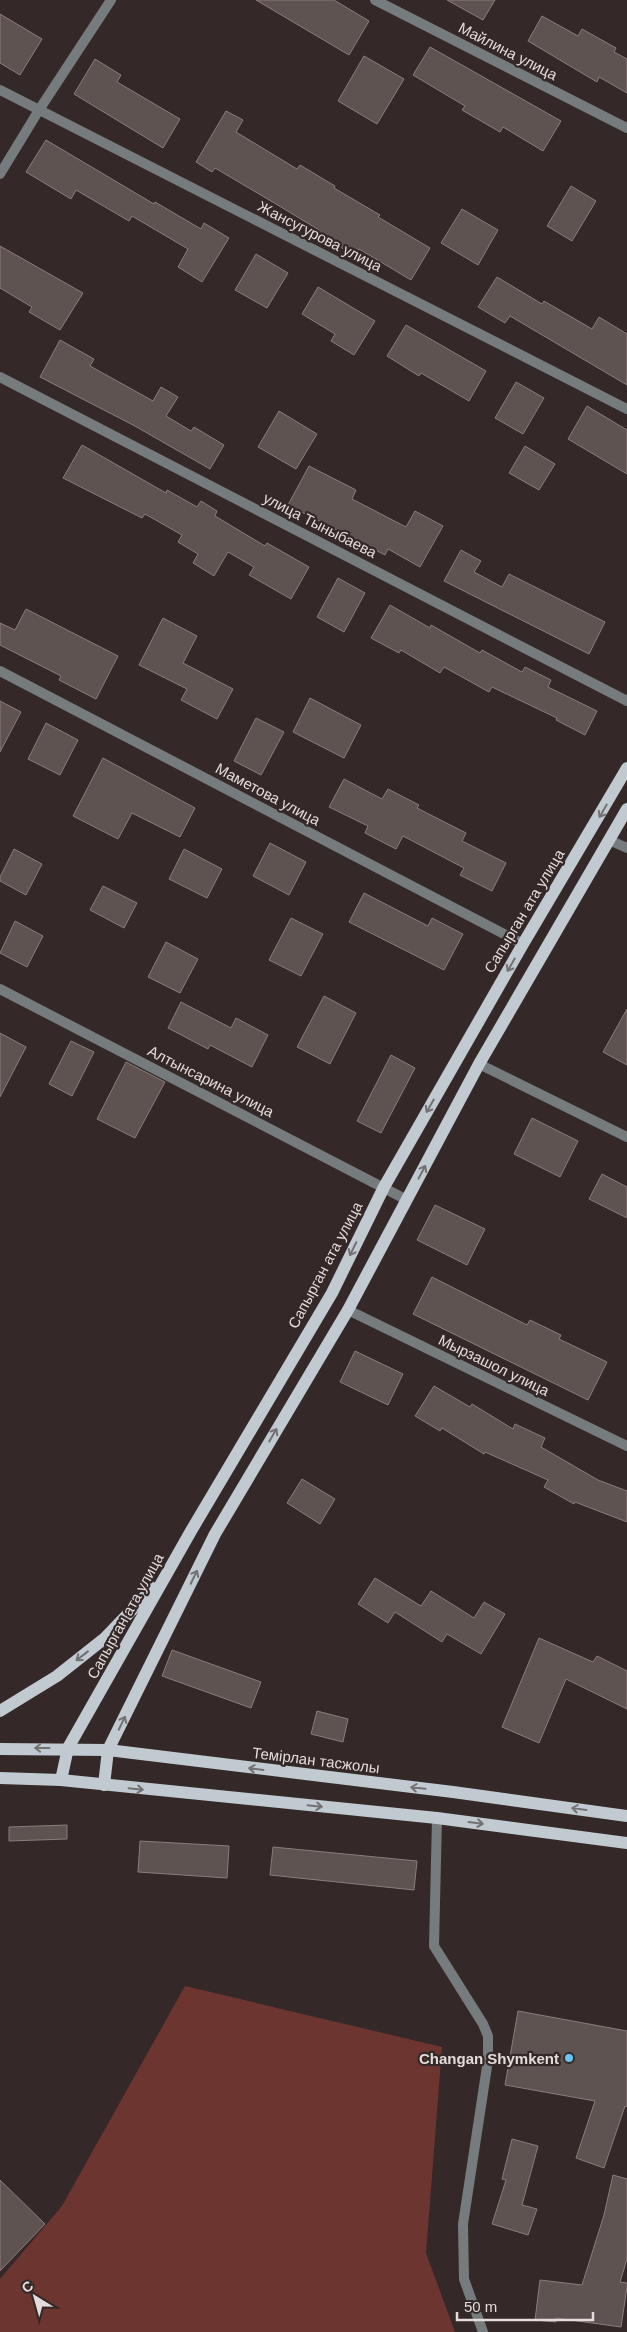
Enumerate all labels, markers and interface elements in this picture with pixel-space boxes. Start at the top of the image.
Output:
street label: Майлина улица [456,19,561,84]
street label: Жансугурова улица [255,197,385,275]
street label: улица Тыныбаева [261,489,380,561]
street label: Маметова улица [213,759,324,829]
one-way arrow [597,803,607,817]
street label: Сапырган ата улица [480,846,568,976]
one-way arrow [505,958,515,972]
street label: Алтынсарина улица [145,1042,277,1120]
one-way arrow [425,1099,435,1114]
one-way arrow [418,1165,427,1180]
street label: Сапырган ата улица [284,1198,366,1331]
one-way arrow [348,1242,358,1257]
street label: Мырзашол улица [436,1331,553,1399]
one-way arrow [268,1428,278,1443]
street label: Сапырган ата улица [83,1550,167,1682]
one-way arrow [190,1570,199,1585]
one-way arrow [75,1651,89,1661]
one-way arrow [118,1716,127,1731]
one-way arrow [35,1744,51,1753]
street label: Темірлан тасжолы [251,1744,381,1776]
one-way arrow [249,1764,265,1774]
one-way arrow [410,1783,426,1793]
one-way arrow [127,1784,143,1793]
one-way arrow [307,1801,323,1811]
one-way arrow [571,1804,587,1814]
one-way arrow [468,1818,484,1828]
place label: Changan Shymkent [419,2050,559,2067]
marker: Changan Shymkent [563,2052,575,2064]
north arrow [10,2272,60,2322]
text: С [18,2277,36,2296]
scale bar [457,2290,593,2322]
text: 50 m [464,2298,497,2315]

